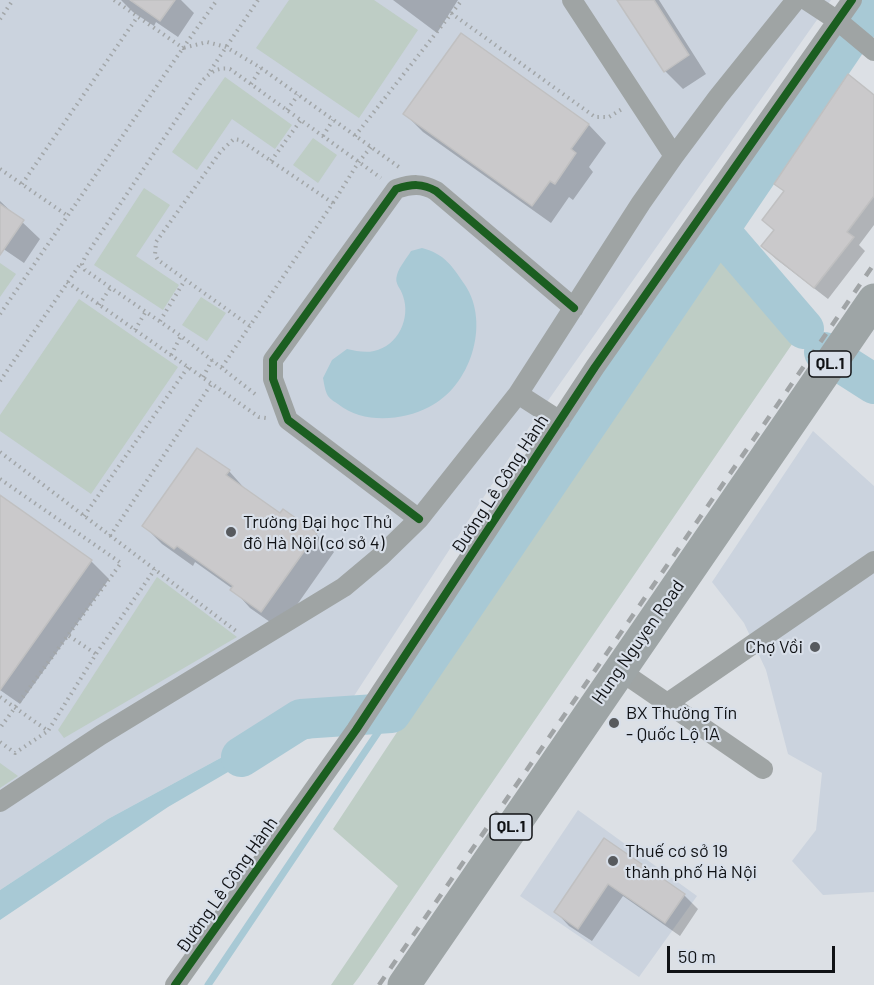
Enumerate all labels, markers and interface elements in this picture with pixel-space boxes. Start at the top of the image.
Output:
road number: QL.1 [809,351,851,377]
street label: Đường Lê Công Hành [447,410,553,558]
place label: Trường Đại học Thủ đô Hà Nội (cơ sở 4) [243,511,393,554]
marker: Trường Đại học Thủ đô Hà Nội (cơ sở 4) [224,525,238,539]
street label: Hung Nguyen Road [587,576,689,708]
place label: Chợ Vồi [745,636,803,658]
marker: Chợ Vồi [808,640,822,654]
place label: BX Thường Tín - Quốc Lộ 1A [626,702,737,744]
marker: BX Thường Tín - Quốc Lộ 1A [607,716,621,730]
street label: Đường Lê Công Hành [172,813,282,957]
road number: QL.1 [490,814,532,840]
place label: Thuế cơ sở 19 thành phố Hà Nội [625,840,757,882]
marker: Thuế cơ sở 19 thành phố Hà Nội [606,854,620,868]
scale bar [670,934,838,972]
text: 50 m [678,945,716,967]

